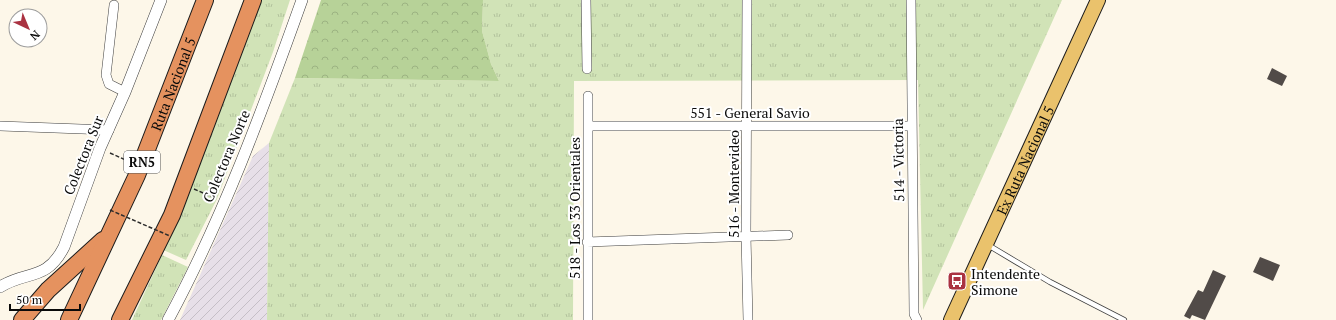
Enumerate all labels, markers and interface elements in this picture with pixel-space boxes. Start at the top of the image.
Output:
north arrow [8,8,48,48]
text: N [27,27,43,44]
street label: Ruta Nacional 5 [146,34,199,133]
street label: 551 - General Savio [690,103,810,122]
street label: Ex Ruta Nacional 5 [991,103,1058,218]
street label: Colectora Norte [198,107,254,205]
street label: Colectora Sur [58,112,108,197]
street label: 514 - Victoria [888,118,908,202]
street label: 516 - Montevideo [724,130,743,238]
street label: 518 - Los 33 Orientales [565,137,584,279]
road number: RN5 [124,151,160,173]
place label: Intendente Simone [971,264,1040,299]
bus stop icon: Intendente Simone [946,270,968,292]
scale bar [10,286,80,312]
text: 50 m [16,292,43,307]

